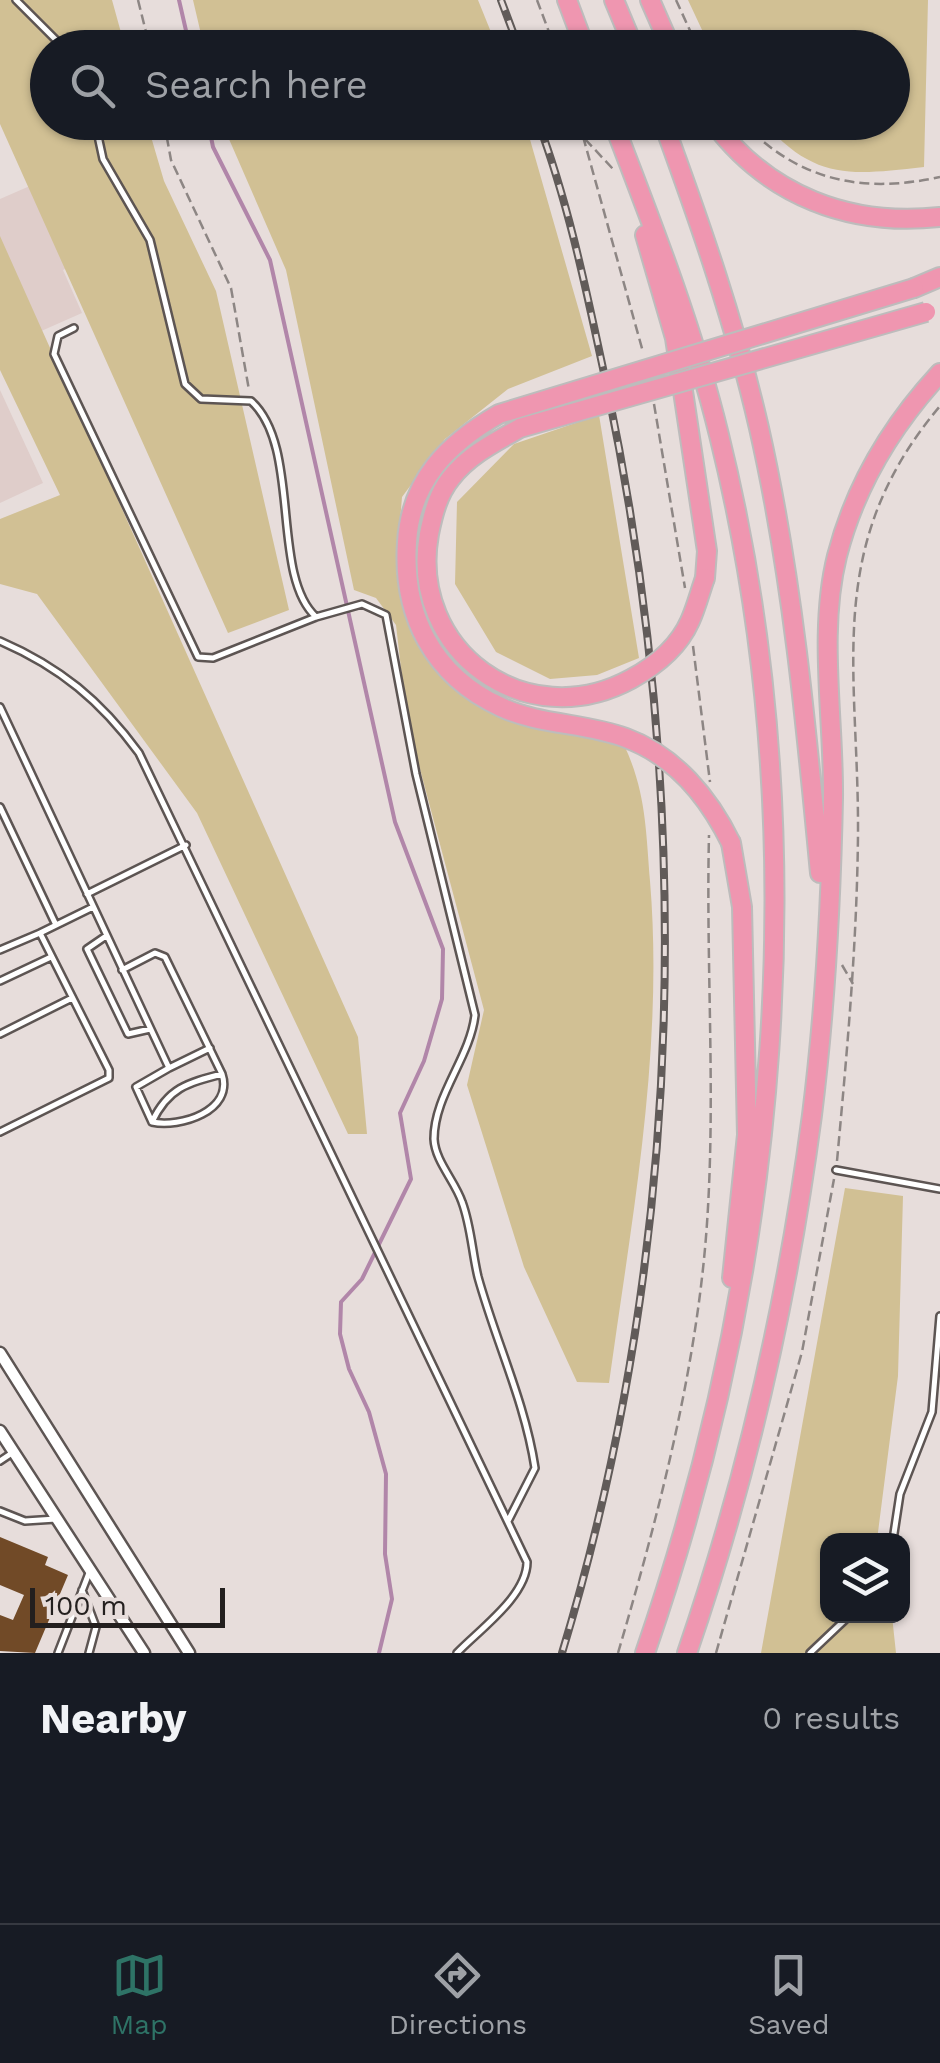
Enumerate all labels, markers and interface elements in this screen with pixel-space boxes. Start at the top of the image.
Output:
search box [30,30,910,140]
icon: search [65,58,120,113]
text: Search here [145,63,368,107]
map controls [820,1533,910,1623]
button: layers [820,1533,910,1623]
scale bar [30,1583,225,1628]
text: 100 m [45,1589,127,1622]
text: Nearby [40,1694,187,1743]
text: 0 results [762,1699,900,1737]
tab: Map [111,1948,168,2041]
tab: Directions [389,1948,527,2041]
tab: Saved [748,1948,829,2041]

